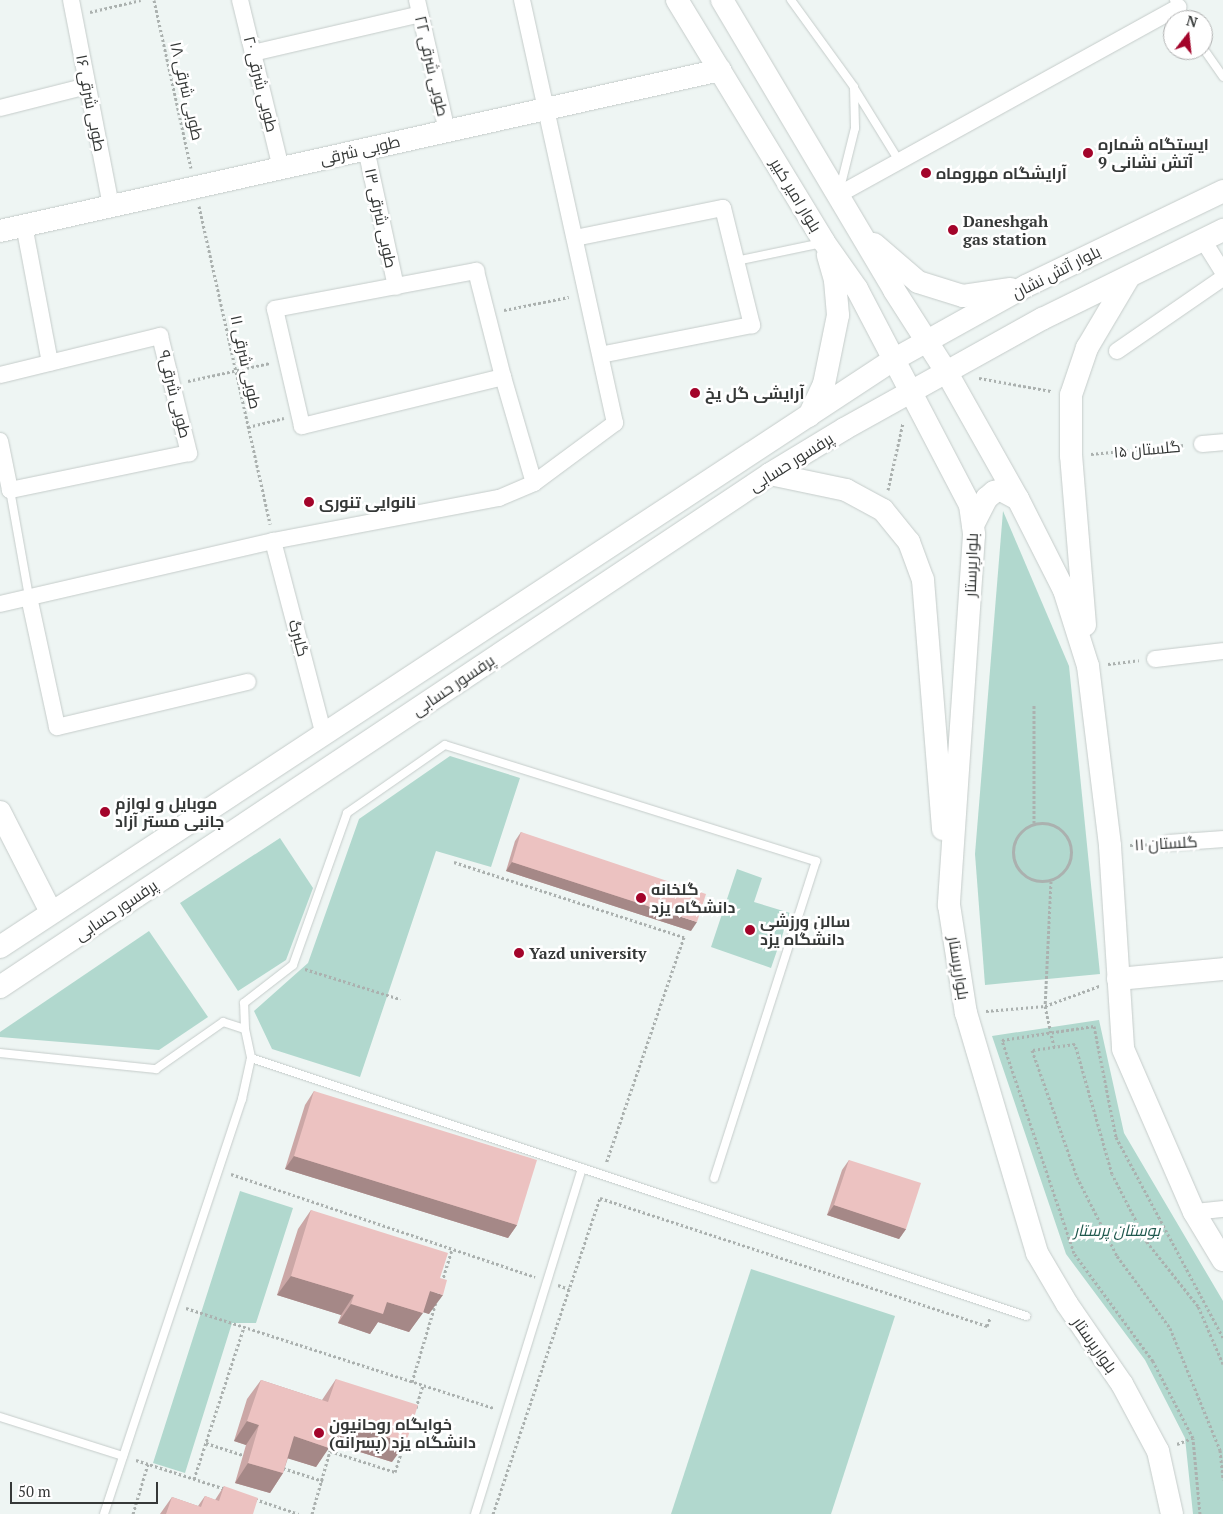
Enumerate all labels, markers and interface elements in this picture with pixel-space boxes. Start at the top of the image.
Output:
north arrow [1163,10,1213,60]
text: N [1184,10,1200,32]
street label: طوبی شرقی ۲۲ [411,14,453,118]
street label: طوبی شرقی ۲۰ [240,34,282,134]
street label: طوبی شرقی ۱۸ [166,40,208,142]
street label: طوبی شرقی ۱۶ [72,53,110,153]
street label: طوبی شرقی [318,131,402,169]
place label: ایستگاه شماره 9 آتش نشانی [1098,134,1209,172]
marker: ایستگاه شماره 9 آتش نشانی [1082,147,1094,159]
street label: بلوار امیر کبیر [766,154,826,236]
place label: آرایشگاه مهروماه [936,163,1067,183]
street label: طوبی شرقی ۱۳ [361,166,401,270]
marker: آرایشگاه مهروماه [920,167,932,179]
place label: Daneshgah gas station [963,211,1048,249]
marker: Daneshgah gas station [947,224,959,236]
street label: بلوار آتش نشان [1009,242,1103,302]
street label: طوبی شرقی ۱۱ [227,313,265,411]
street label: طوبی شرقی۹ [155,348,195,440]
place label: آرایشی گل یخ [705,383,804,403]
marker: آرایشی گل یخ [689,387,701,399]
street label: پرفسور حسابی [745,429,837,495]
street label: گلستان ۱۵ [1113,437,1181,461]
place label: نانوایی تنوری [319,492,416,512]
marker: نانوایی تنوری [303,496,315,508]
street label: بلوارپرستار [960,533,982,597]
street label: گلبرگ [285,617,313,659]
street label: پرفسور حسابی [408,650,498,720]
place label: موبایل و لوازم جانبی مستر آزاد [115,793,224,831]
marker: موبایل و لوازم جانبی مستر آزاد [99,806,111,818]
street label: گلستان ۱۱ [1134,832,1198,854]
street label: پرفسور حسابی [71,875,161,945]
place label: گلخانه دانشگاه یزد [651,879,736,917]
marker: گلخانه دانشگاه یزد [635,892,647,904]
place label: سالن ورزشی دانشگاه یزد [760,911,850,949]
marker: سالن ورزشی دانشگاه یزد [744,924,756,936]
street label: بلوارپرستار [944,935,974,1001]
place label: Yazd university [529,943,647,963]
marker: Yazd university [513,947,525,959]
park label: بوستان پرستار [1074,1220,1160,1240]
street label: بلوارپرستار [1069,1313,1121,1377]
place label: خوابگاه روحانیون (پسرانه) دانشگاه یزد [329,1414,476,1452]
marker: خوابگاه روحانیون (پسرانه) دانشگاه یزد [313,1427,325,1439]
scale bar [12,1472,160,1504]
text: 50 m [18,1481,51,1501]

